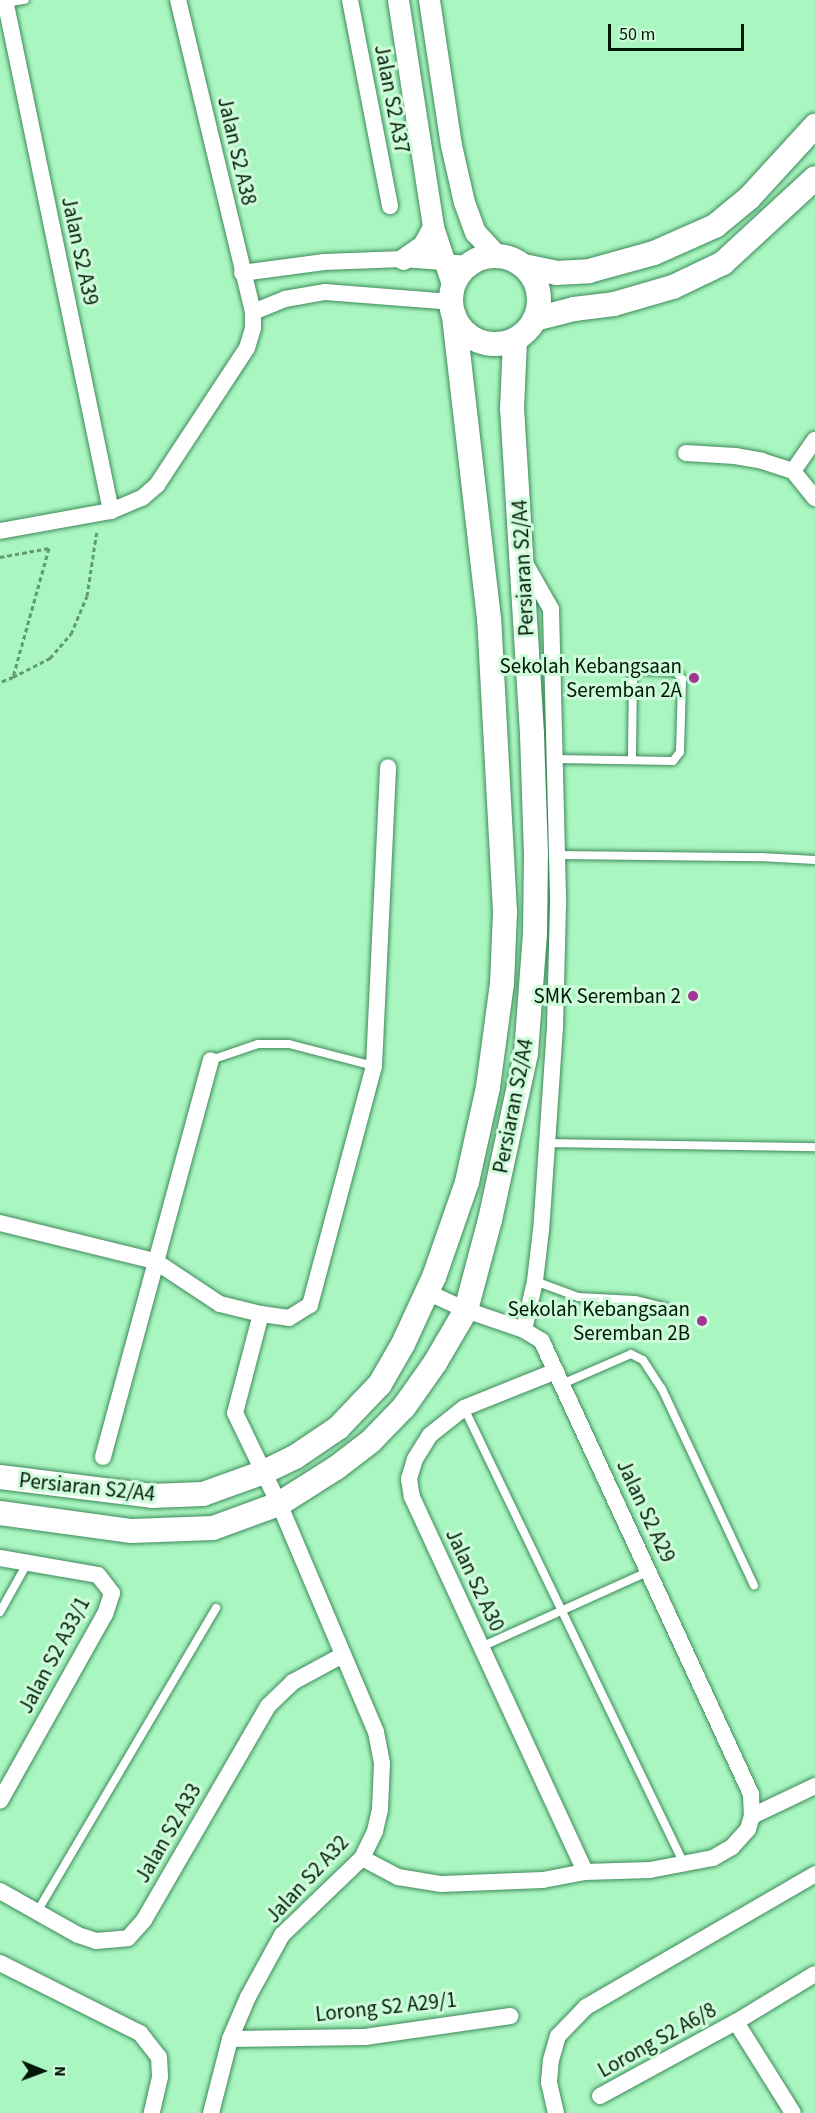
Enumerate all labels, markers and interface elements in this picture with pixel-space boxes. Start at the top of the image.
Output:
scale bar [611,12,748,50]
text: 50 m [619,22,655,47]
street label: Jalan S2 A37 [369,42,415,156]
street label: Jalan S2 A38 [212,94,262,208]
street label: Jalan S2 A39 [56,194,104,308]
street label: Persiaran S2/A4 [507,499,539,637]
place label: Sekolah Kebangsaan Seremban 2A [500,653,682,703]
marker: Sekolah Kebangsaan Seremban 2A [687,671,701,685]
place label: SMK Seremban 2 [534,983,681,1009]
marker: SMK Seremban 2 [686,989,700,1003]
street label: Persiaran S2/A4 [488,1037,538,1175]
place label: Sekolah Kebangsaan Seremban 2B [508,1296,690,1346]
marker: Sekolah Kebangsaan Seremban 2B [695,1314,709,1328]
street label: Jalan S2 A29 [611,1456,681,1566]
street label: Persiaran S2/A4 [18,1467,156,1507]
street label: Jalan S2 A30 [440,1525,510,1635]
street label: Jalan S2 A33/1 [13,1592,95,1718]
street label: Jalan S2 A33 [129,1779,207,1887]
street label: Jalan S2 A32 [260,1830,354,1928]
street label: Lorong S2 A29/1 [314,1987,458,2027]
street label: Lorong S2 A6/8 [593,1997,721,2083]
north arrow [12,2041,72,2101]
text: N [49,2066,71,2077]

